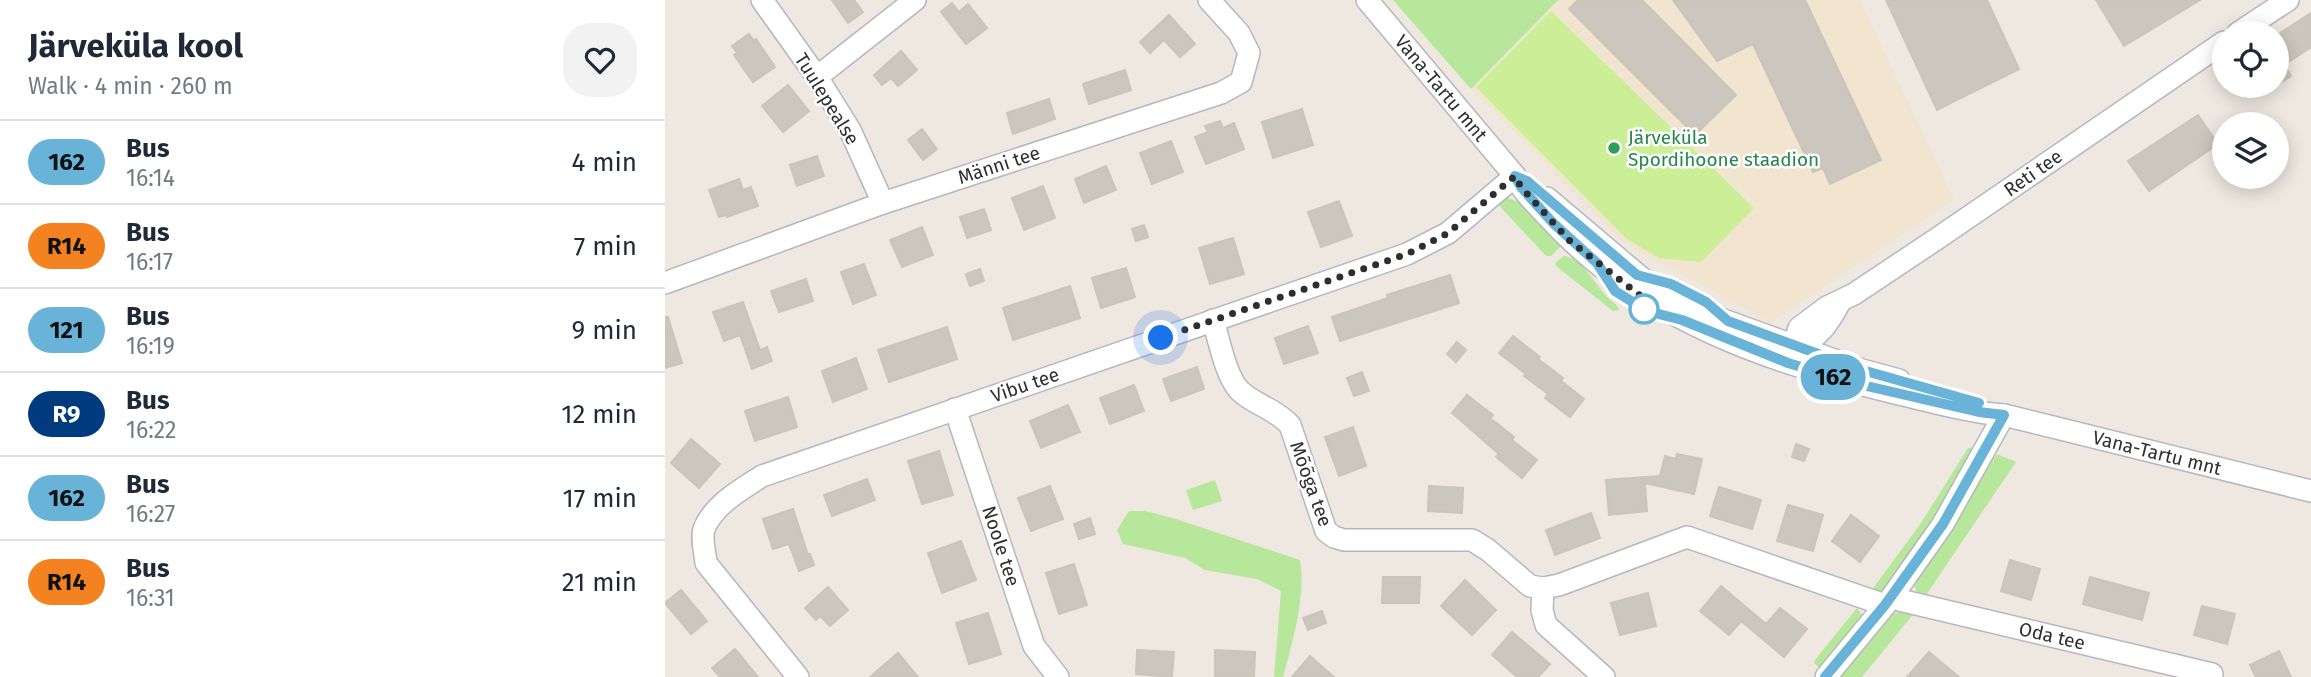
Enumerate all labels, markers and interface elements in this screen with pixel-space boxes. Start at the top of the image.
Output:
map controls [2212,21,2289,189]
button: locate [2212,21,2289,98]
button: heart [563,23,637,97]
text: Järveküla kool [28,26,243,66]
street label: Vana-Tartu mnt [1390,30,1492,146]
street label: Tuulepealse [790,49,864,149]
text: Walk · 4 min · 260 m [28,72,233,100]
button: layers [2212,112,2289,189]
place label: Järveküla Spordihoone staadion [1628,126,1819,171]
text: Bus [126,133,169,164]
marker: Järveküla Spordihoone staadion [1606,140,1622,156]
street label: Männi tee [955,141,1043,189]
street label: Reti tee [1999,145,2067,201]
text: 4 min [571,147,637,178]
text: 162 [48,148,85,176]
text: 16:14 [126,164,175,192]
text: Bus [126,217,169,248]
text: 7 min [574,231,637,262]
text: R14 [47,232,86,260]
text: 16:17 [126,248,173,276]
unlabelled marker [1629,294,1659,324]
text: Bus [126,301,169,332]
text: 9 min [572,315,637,346]
text: 121 [49,316,84,344]
your location [1143,320,1178,355]
text: 16:19 [126,332,175,360]
line badge: 162 [1793,354,1873,400]
street label: Vibu tee [988,363,1062,407]
text: 162 [1815,363,1851,391]
text: Bus [126,385,169,416]
text: 12 min [561,399,637,430]
text: R9 [52,400,81,428]
text: 16:22 [126,416,177,444]
street label: Vana-Tartu mnt [2090,426,2224,480]
street label: Mõõga tee [1285,438,1337,530]
text: Bus [126,469,169,500]
text: 17 min [562,483,637,514]
text: 162 [48,484,85,512]
text: 16:27 [126,500,175,528]
street label: Noole tee [977,503,1025,589]
text: Bus [126,553,169,584]
text: 21 min [562,567,637,598]
text: R14 [47,568,86,596]
text: 16:31 [126,584,175,612]
street label: Oda tee [2017,617,2087,655]

